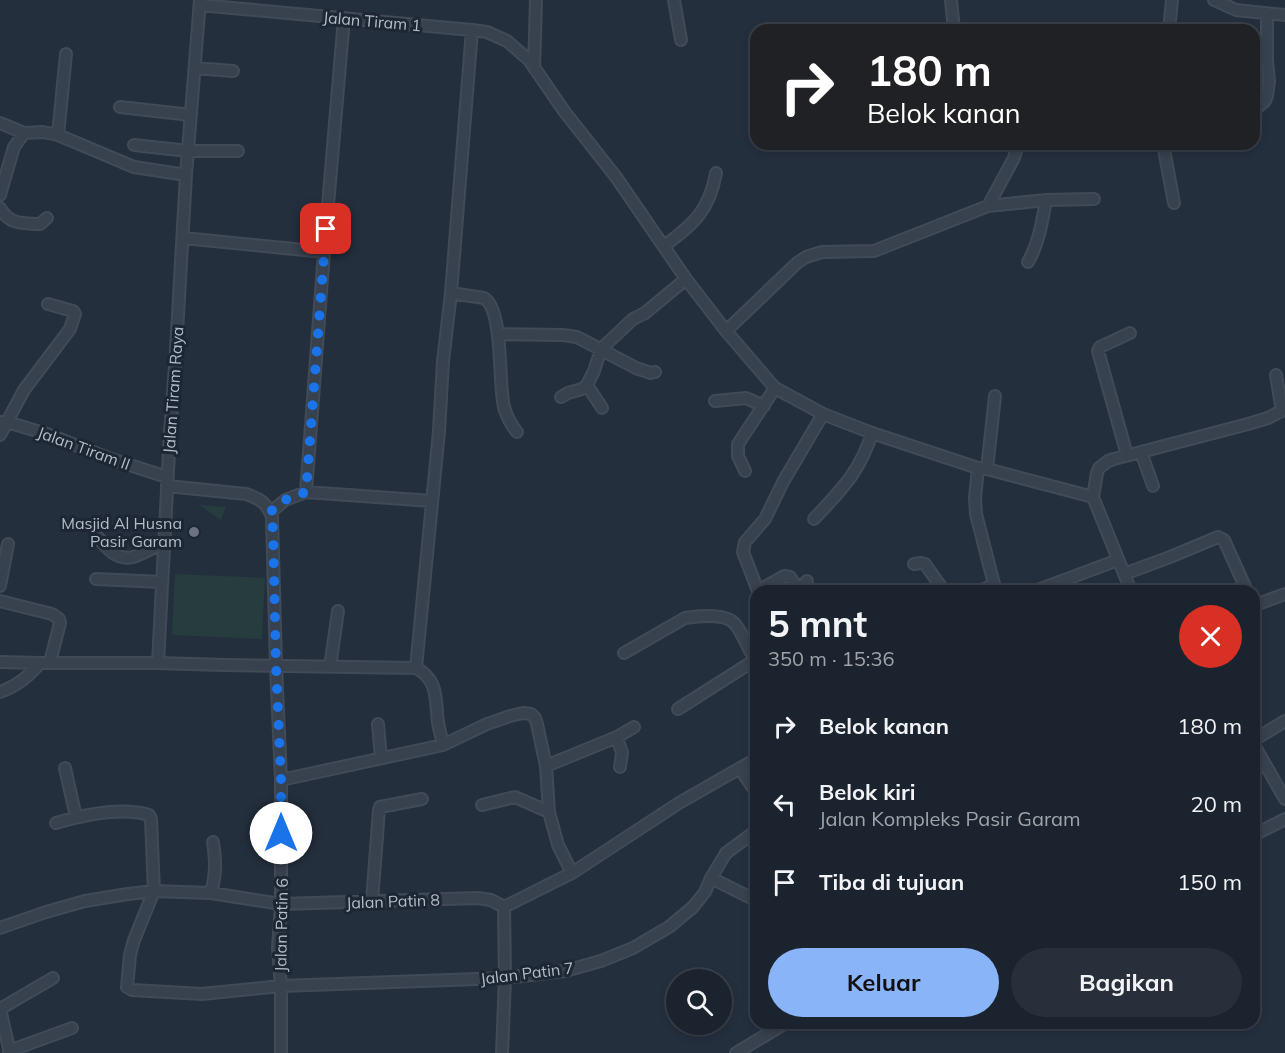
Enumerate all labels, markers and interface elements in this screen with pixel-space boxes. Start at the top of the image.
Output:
street label: Jalan Tiram 1 [322,7,422,35]
text: 180 m [867,44,992,97]
icon: right [768,48,846,126]
text: Belok kanan [867,96,1021,130]
pin [300,203,351,254]
icon: arrive [309,212,342,245]
street label: Jalan Tiram Raya [159,326,187,454]
street label: Jalan Tiram II [35,422,133,474]
place label: Masjid Al Husna Pasir Garam [61,513,182,551]
marker: Masjid Al Husna Pasir Garam [187,525,201,539]
text: 5 mnt [768,601,867,646]
button: close [1179,605,1242,668]
text: 350 m · 15:36 [768,646,894,671]
icon: right [768,710,801,743]
text: Belok kanan [819,712,949,740]
text: 180 m [1177,712,1242,740]
text: Belok kiri [819,778,915,806]
icon: left [768,788,801,821]
text: 20 m [1191,790,1242,818]
position arrow [249,801,313,865]
text: Jalan Kompleks Pasir Garam [819,806,1081,831]
icon: arrive [768,866,801,899]
text: Tiba di tujuan [819,868,964,896]
text: 150 m [1177,868,1242,896]
street label: Jalan Patin 6 [270,878,292,972]
street label: Jalan Patin 8 [346,889,440,913]
button: Keluar [768,948,999,1017]
button: Bagikan [1011,948,1242,1017]
street label: Jalan Patin 7 [479,957,575,989]
map controls [666,969,732,1035]
button: search [666,969,732,1035]

